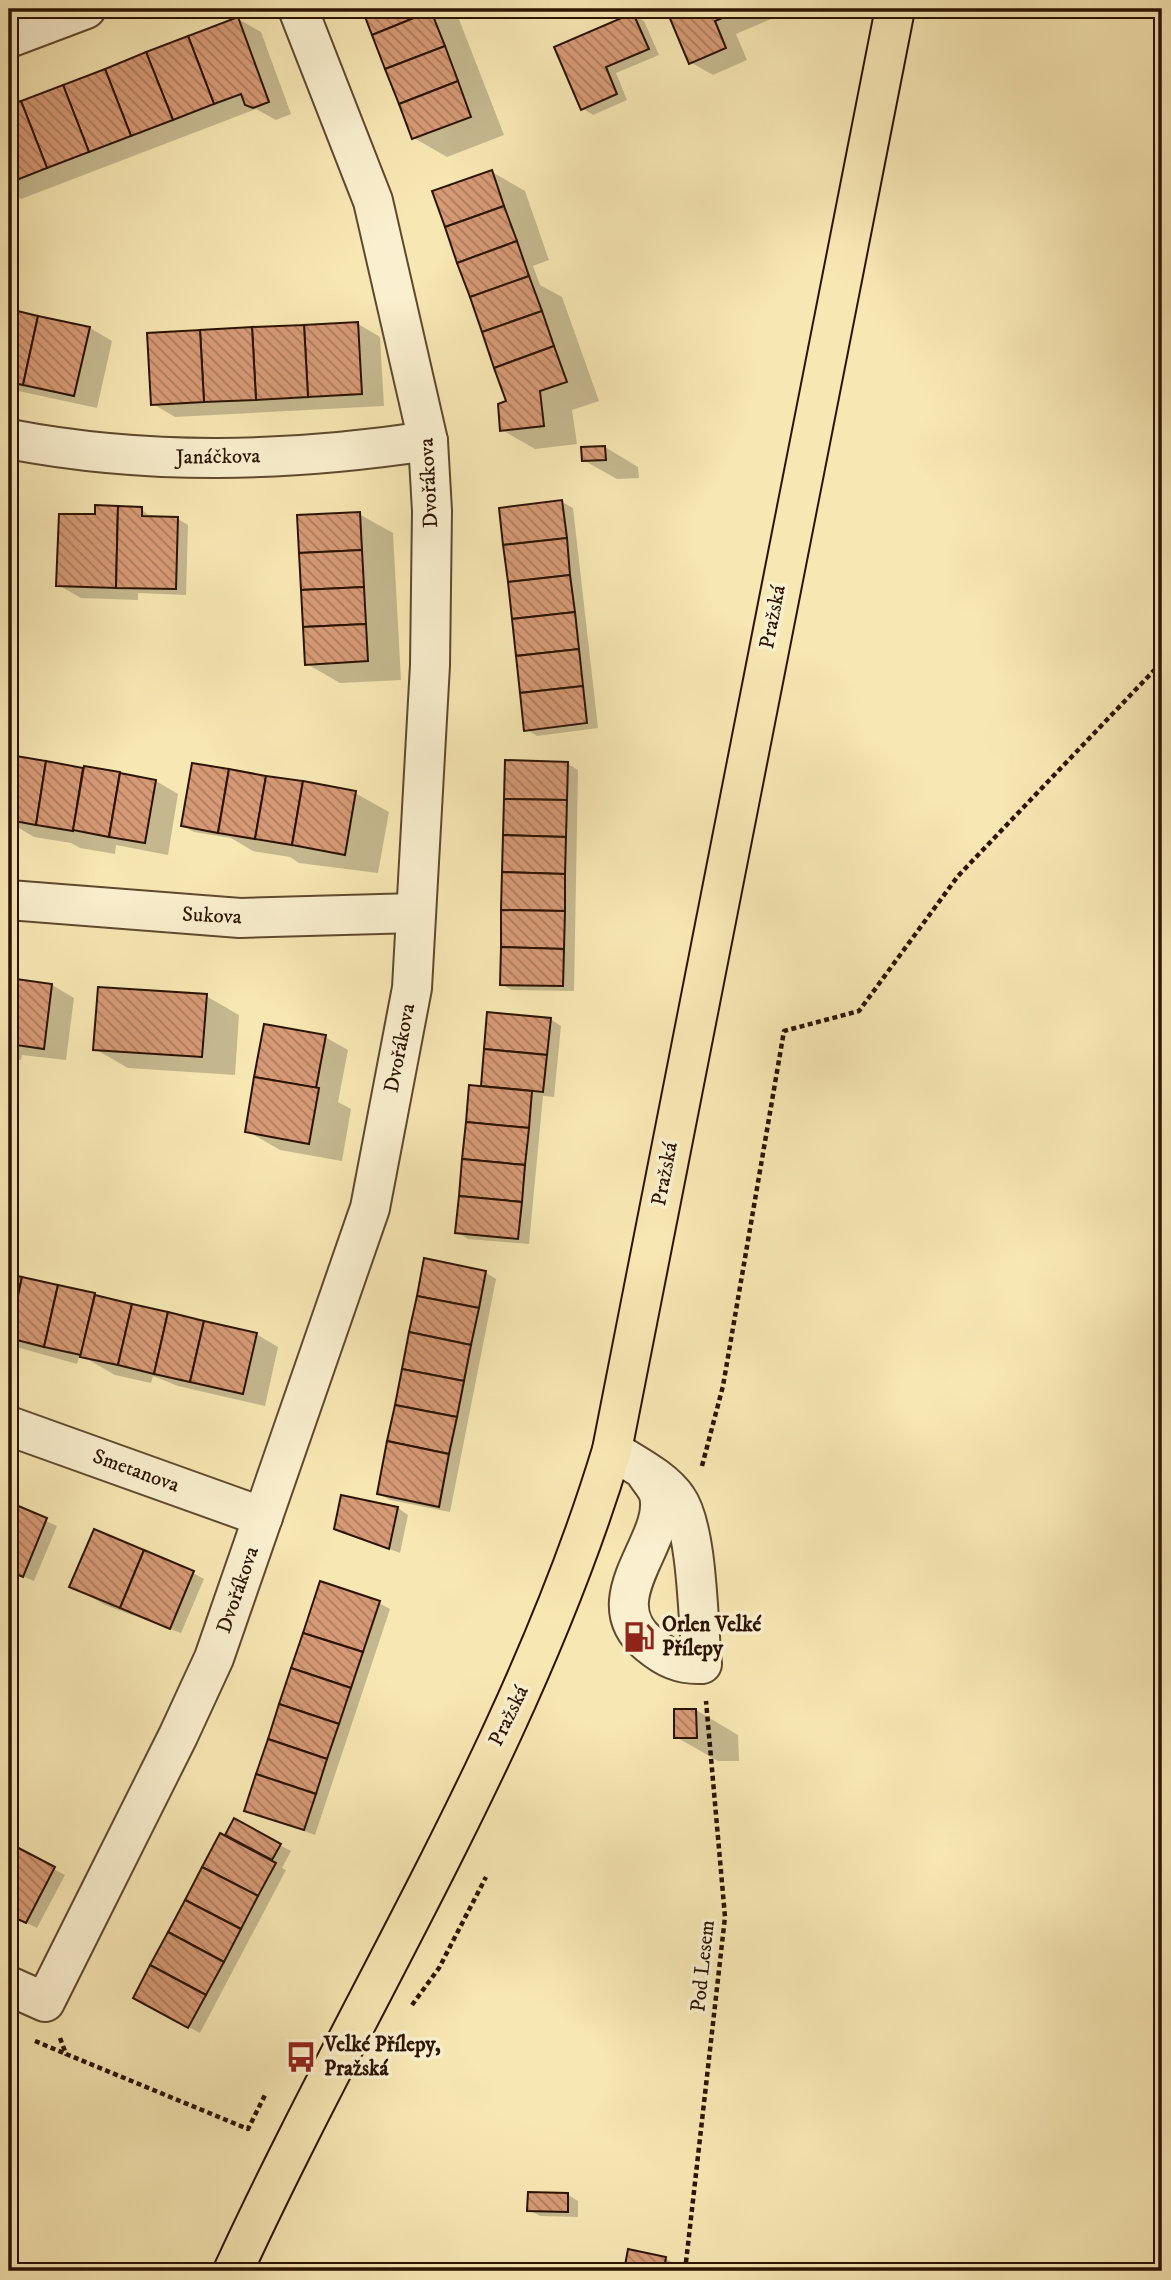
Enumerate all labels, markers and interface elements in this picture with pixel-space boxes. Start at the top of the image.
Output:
street label: Dvořákova [414,437,444,529]
street label: Janáčkova [174,443,260,471]
street label: Pražská [754,583,792,651]
street label: Sukova [181,901,243,931]
street label: Dvořákova [379,1001,421,1095]
street label: Pražská [646,1140,684,1208]
street label: Smetanova [89,1443,183,1499]
street label: Dvořákova [211,1543,265,1637]
place label: Orlen Velké Přílepy [662,1612,761,1662]
fuel station icon: Orlen Velké Přílepy [622,1620,656,1654]
street label: Pražská [483,1681,535,1751]
street label: Pod Lesem [685,1919,721,2013]
place label: Velké Přílepy, Pražská [323,2032,441,2082]
bus stop icon: Velké Přílepy, Pražská [284,2040,318,2074]

